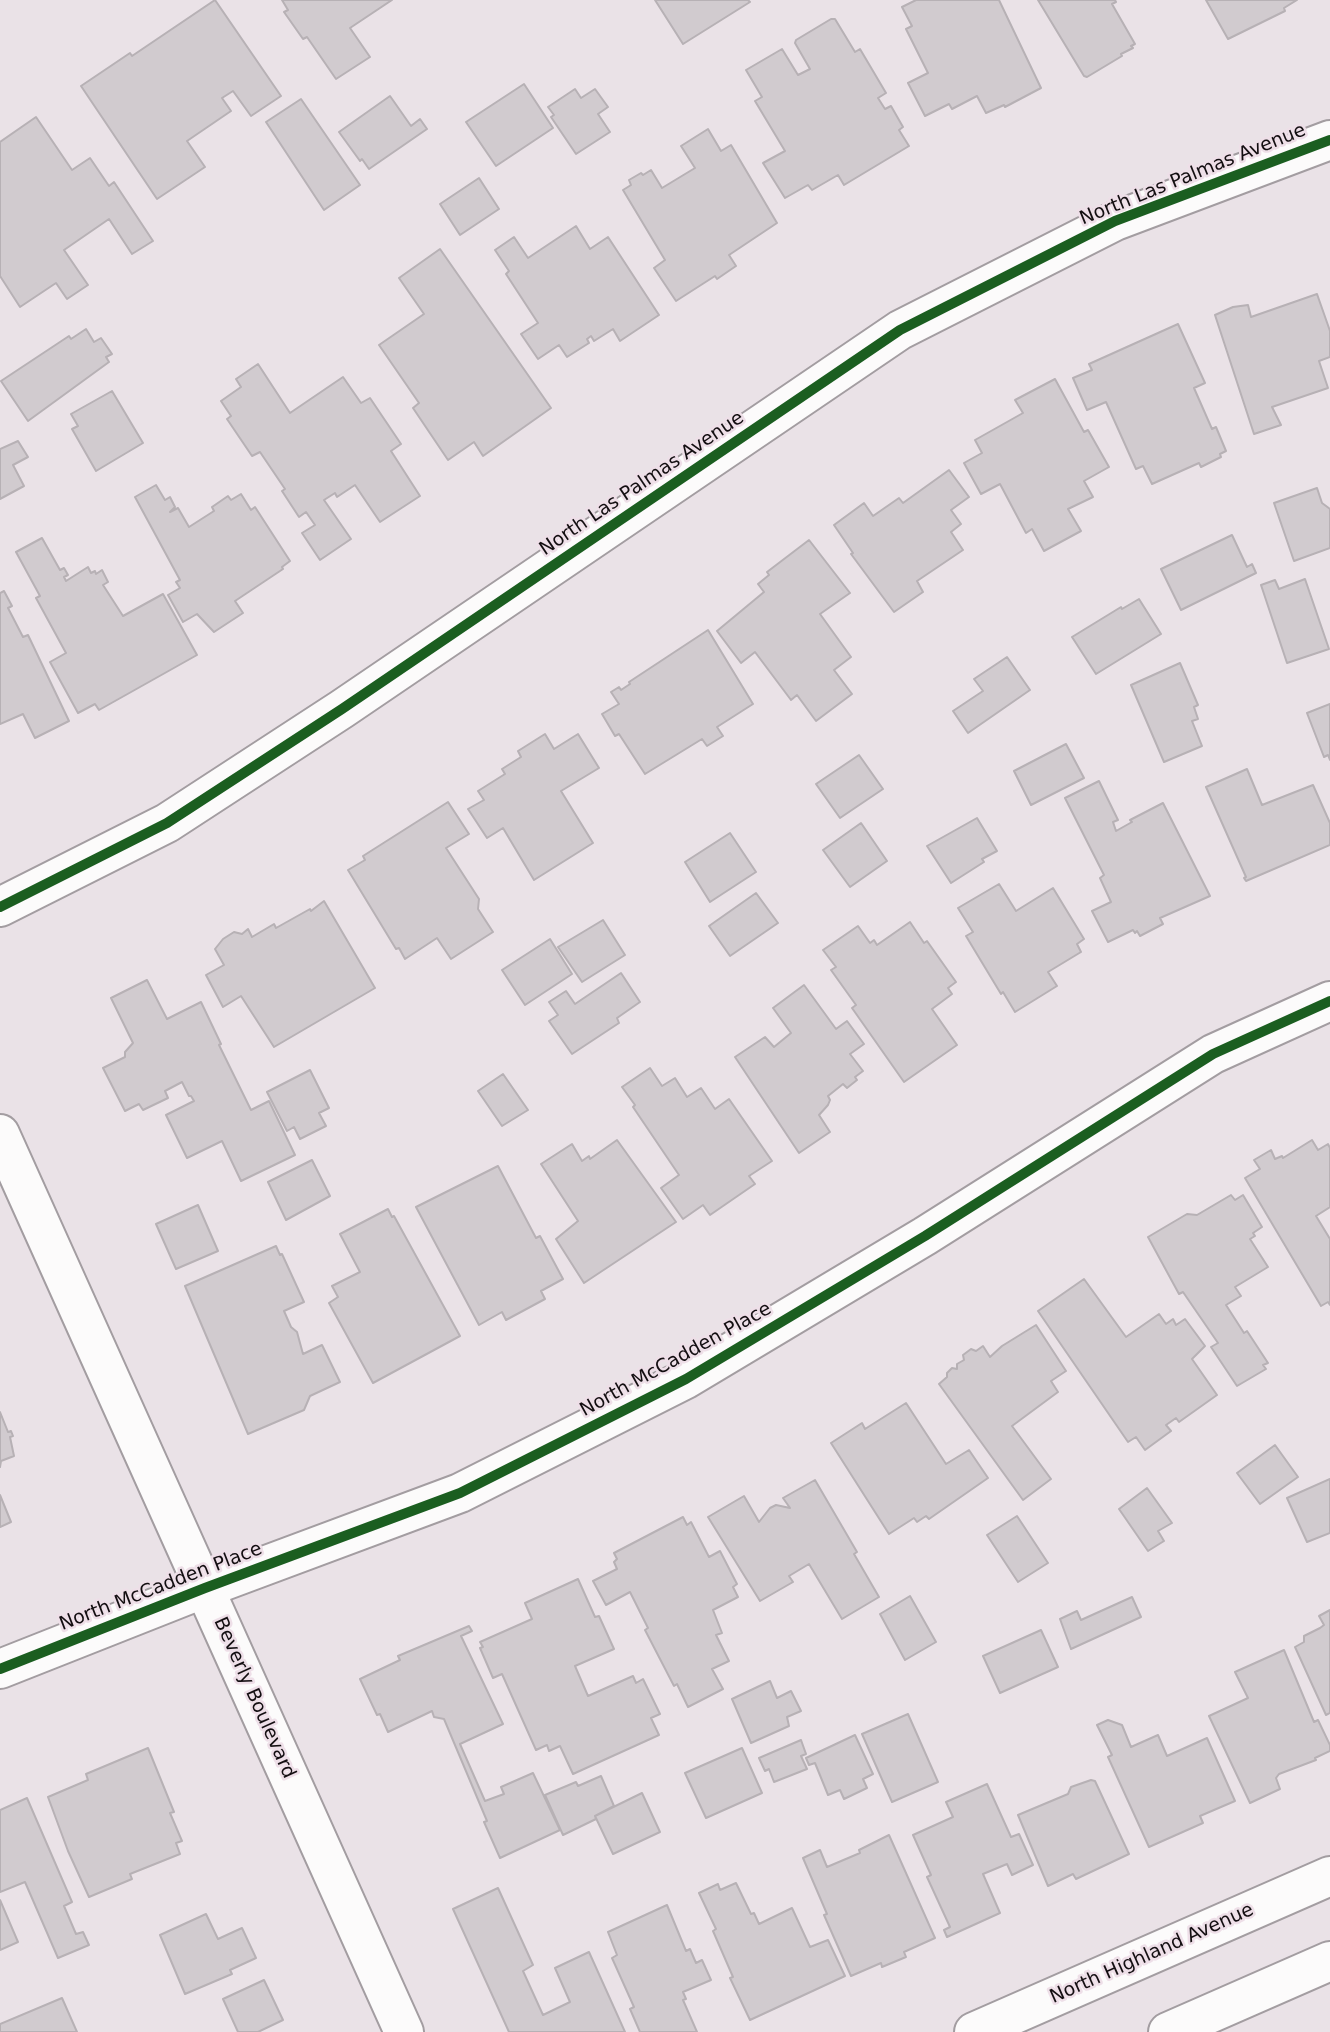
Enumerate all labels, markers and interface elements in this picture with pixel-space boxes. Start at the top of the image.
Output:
street label: North Las Palmas Avenue [1077,119,1309,231]
street label: North Las Palmas Avenue [535,407,749,561]
street label: North McCadden Place [576,1298,776,1422]
street label: North McCadden Place [56,1538,266,1636]
street label: Beverly Boulevard [208,1614,300,1782]
street label: North Highland Avenue [1047,1899,1257,2009]

